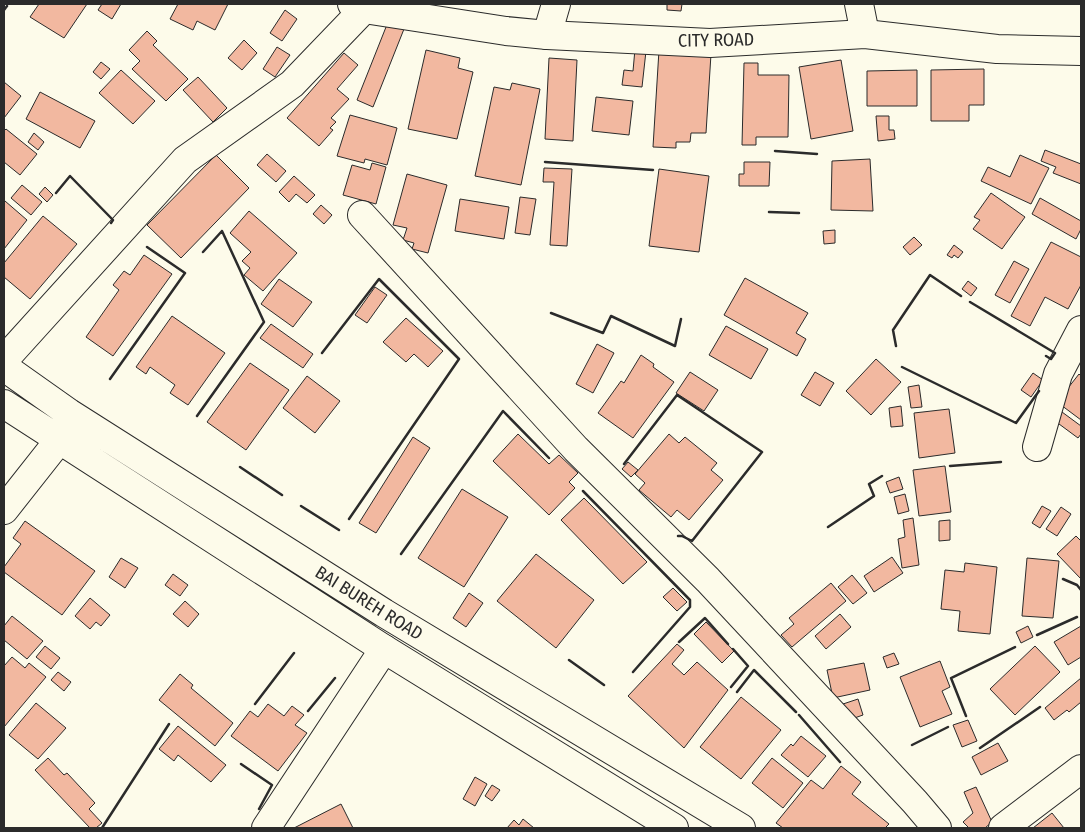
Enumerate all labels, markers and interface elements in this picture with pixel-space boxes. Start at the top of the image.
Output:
street label: CITY ROAD [678,28,754,52]
street label: BAI BUREH ROAD [311,561,427,645]

